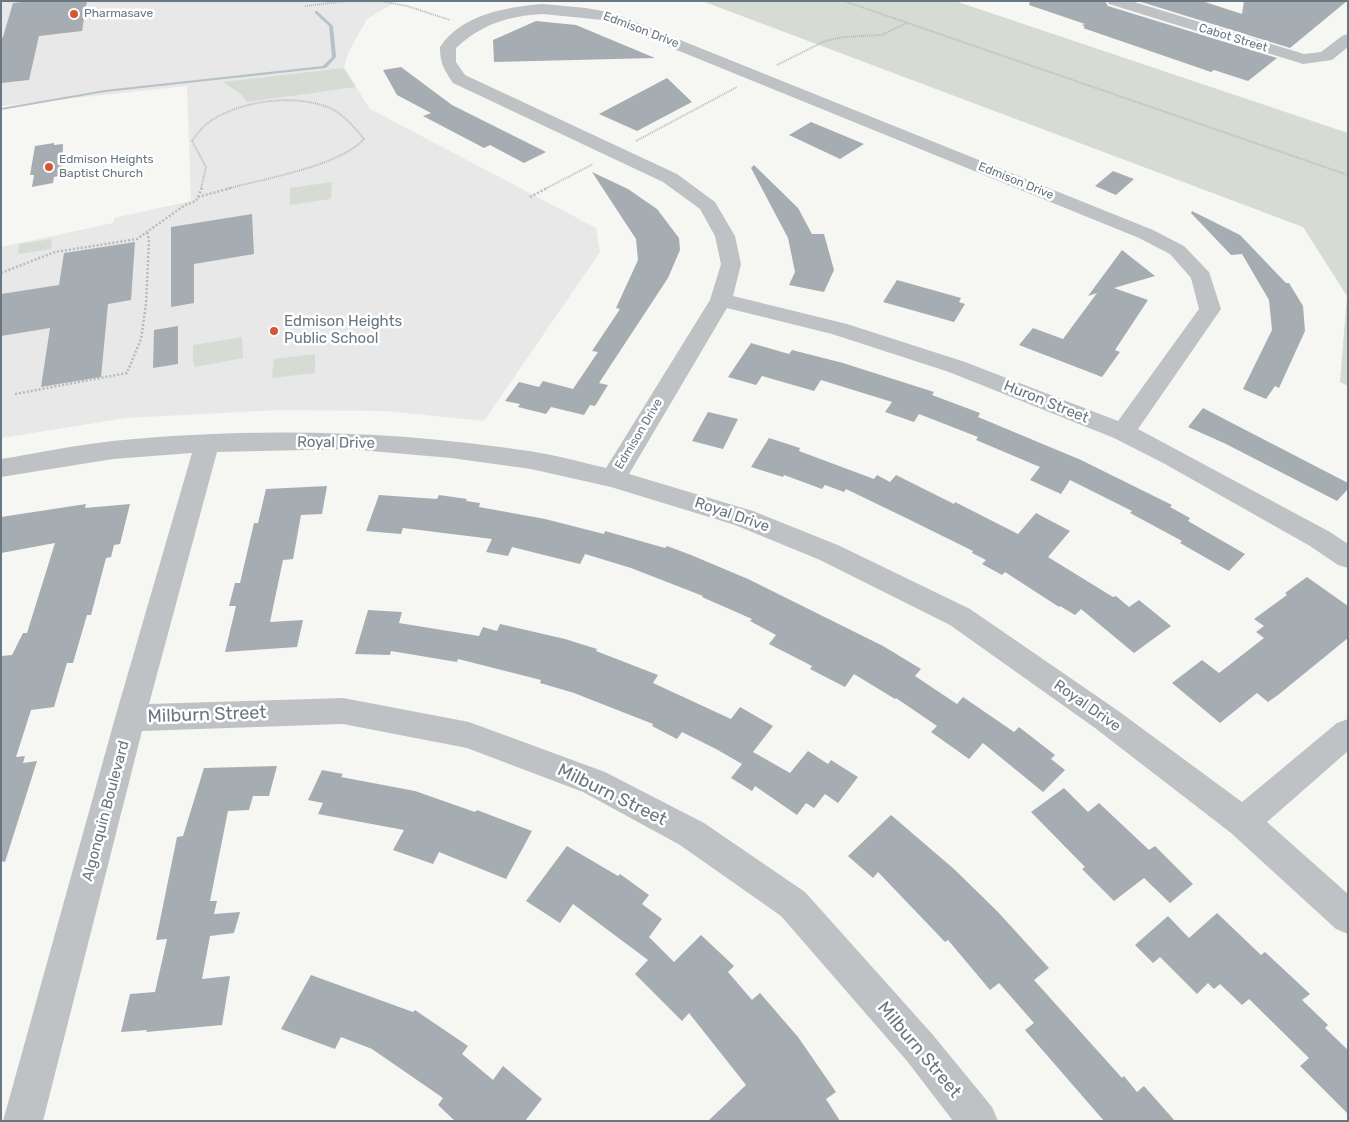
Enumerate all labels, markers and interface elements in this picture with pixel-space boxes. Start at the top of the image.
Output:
place label: Pharmasave [84,7,153,21]
marker: Pharmasave [68,8,80,20]
street label: Edmison Drive [601,9,681,51]
street label: Cabot Street [1197,21,1269,55]
place label: Edmison Heights Baptist Church [59,153,154,181]
street label: Edmison Drive [976,159,1056,203]
marker: Edmison Heights Baptist Church [43,161,55,173]
place label: Edmison Heights Public School [284,313,402,348]
marker: Edmison Heights Public School [268,325,280,337]
street label: Huron Street [1001,377,1091,427]
street label: Edmison Drive [612,396,666,472]
street label: Royal Drive [297,433,375,453]
street label: Royal Drive [692,494,772,536]
street label: Royal Drive [1050,676,1124,736]
street label: Milburn Street [147,702,267,728]
street label: Algonquin Boulevard [79,739,133,883]
street label: Milburn Street [554,759,670,831]
street label: Milburn Street [873,998,965,1102]

